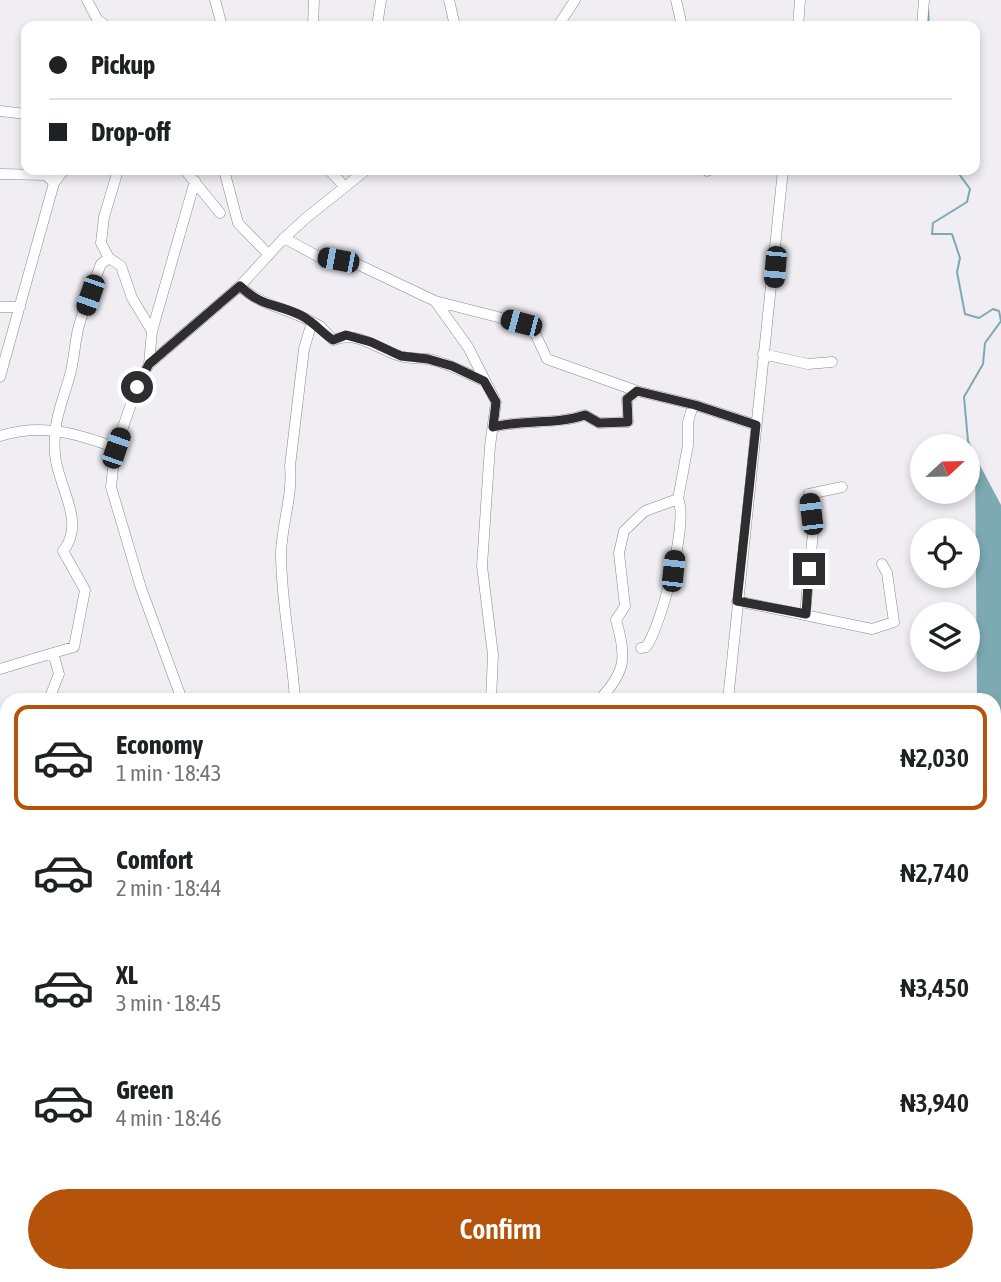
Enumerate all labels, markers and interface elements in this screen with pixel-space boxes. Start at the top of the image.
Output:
text: Pickup [91,50,155,80]
text: Drop-off [91,117,171,147]
car [763,245,788,289]
car [316,246,361,274]
car [74,272,107,318]
car [498,307,545,339]
route start [121,371,153,403]
car [100,425,133,471]
north arrow [910,434,980,504]
map controls [910,434,980,672]
car [799,492,824,536]
button: locate [910,518,980,588]
car [661,549,686,593]
route end [793,553,825,585]
button: layers [910,602,980,672]
icon: car [32,726,95,789]
text: Economy [116,730,203,760]
text: ₦2,030 [900,743,969,773]
text: 1 min · 18:43 [116,760,222,786]
icon: car [32,841,95,904]
text: Comfort [116,845,193,875]
text: ₦2,740 [900,858,969,888]
text: 2 min · 18:44 [116,875,222,901]
icon: car [32,956,95,1019]
text: XL [116,960,138,990]
text: ₦3,450 [900,973,969,1003]
text: 3 min · 18:45 [116,990,222,1016]
icon: car [32,1071,95,1134]
text: Green [116,1075,174,1105]
text: ₦3,940 [900,1088,969,1118]
text: 4 min · 18:46 [116,1105,222,1131]
button: Confirm [28,1189,973,1269]

